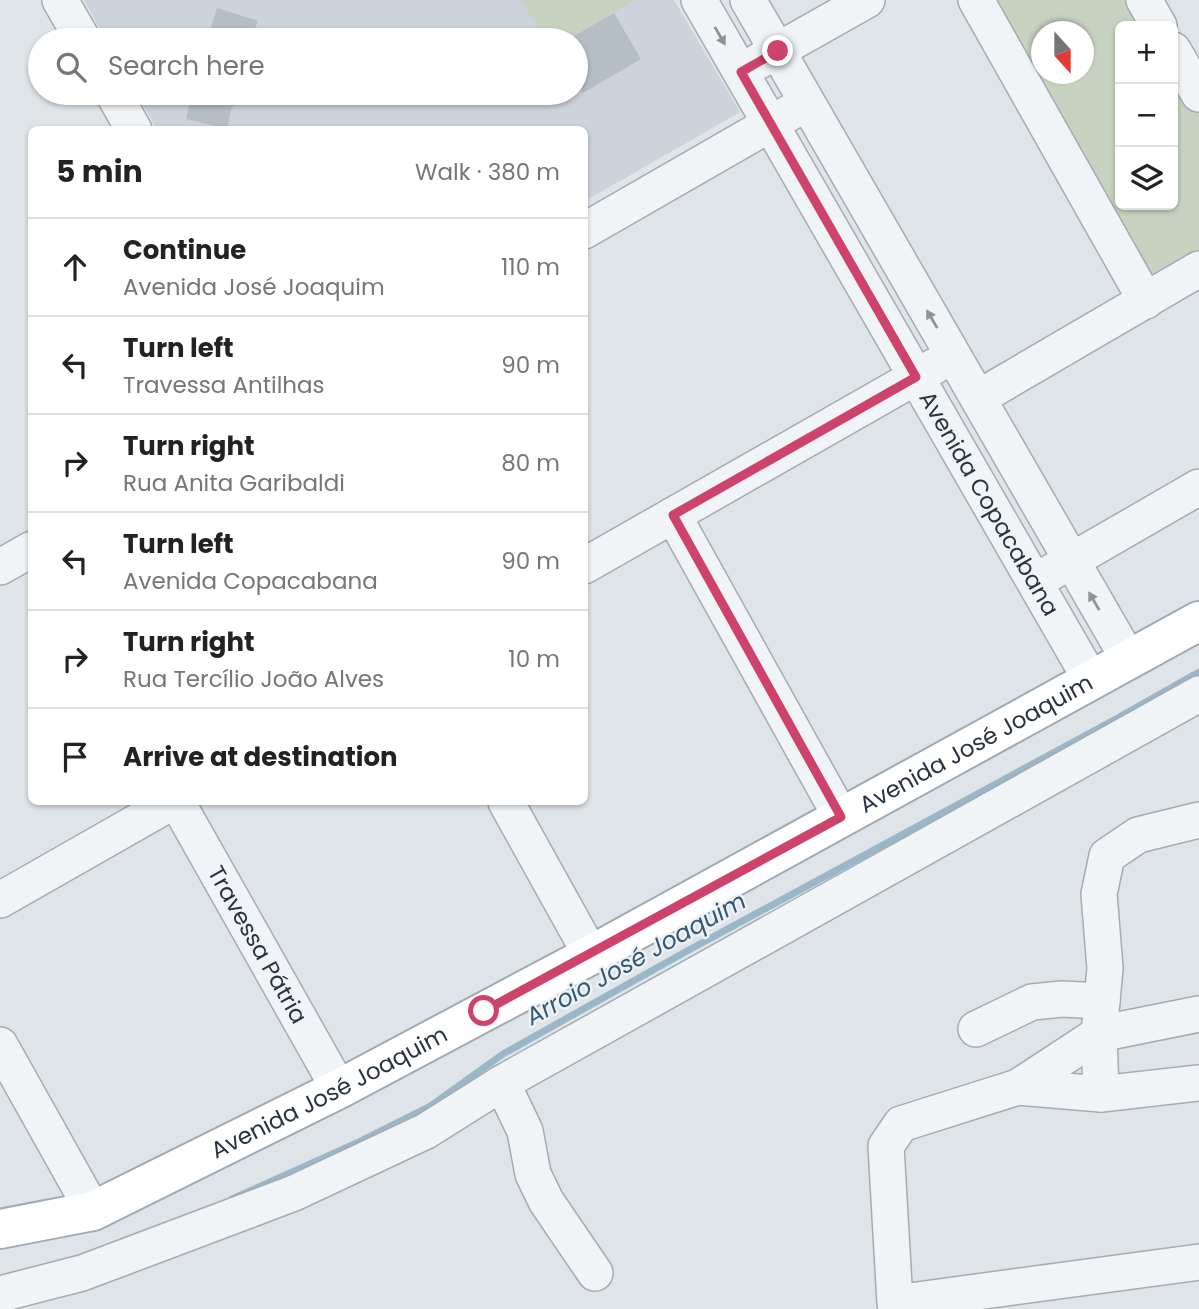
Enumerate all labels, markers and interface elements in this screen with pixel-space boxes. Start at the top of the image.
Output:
north arrow [1031,21,1094,84]
map controls [1115,21,1178,210]
button: + [1115,21,1178,84]
one-way arrow [714,26,726,46]
search box [28,28,588,105]
route end [762,35,793,66]
icon: search [52,48,90,86]
text: Search here [108,48,265,84]
button: − [1115,84,1178,147]
button: layers [1115,147,1178,210]
text: 5 min [56,150,143,193]
text: Walk · 380 m [415,156,560,188]
text: Continue [123,232,246,268]
icon: ahead [56,248,94,286]
text: 110 m [501,251,560,283]
text: Avenida José Joaquim [123,271,385,303]
one-way arrow [926,309,938,328]
text: Turn left [123,330,234,366]
icon: left [56,346,94,384]
text: 90 m [501,349,560,381]
text: Travessa Antilhas [123,369,325,401]
street label: Avenida Copacabana [912,385,1067,622]
text: Turn right [123,428,255,464]
icon: right [56,444,94,482]
text: 80 m [501,447,560,479]
text: Rua Anita Garibaldi [123,467,345,499]
text: Turn left [123,526,234,562]
icon: left [56,542,94,580]
text: 90 m [501,545,560,577]
text: Avenida Copacabana [123,565,378,597]
one-way arrow [1088,591,1101,610]
text: Turn right [123,624,255,660]
icon: right [56,640,94,678]
text: 10 m [508,643,560,675]
text: Rua Tercílio João Alves [123,663,384,695]
street label: Avenida José Joaquim [854,666,1098,821]
icon: arrive [56,738,94,776]
text: Arrive at destination [123,739,398,775]
street label: Travessa Pátria [200,860,315,1030]
water label: Arroio José Joaquim [519,884,752,1033]
route start [468,995,499,1026]
street label: Avenida José Joaquim [205,1018,453,1166]

